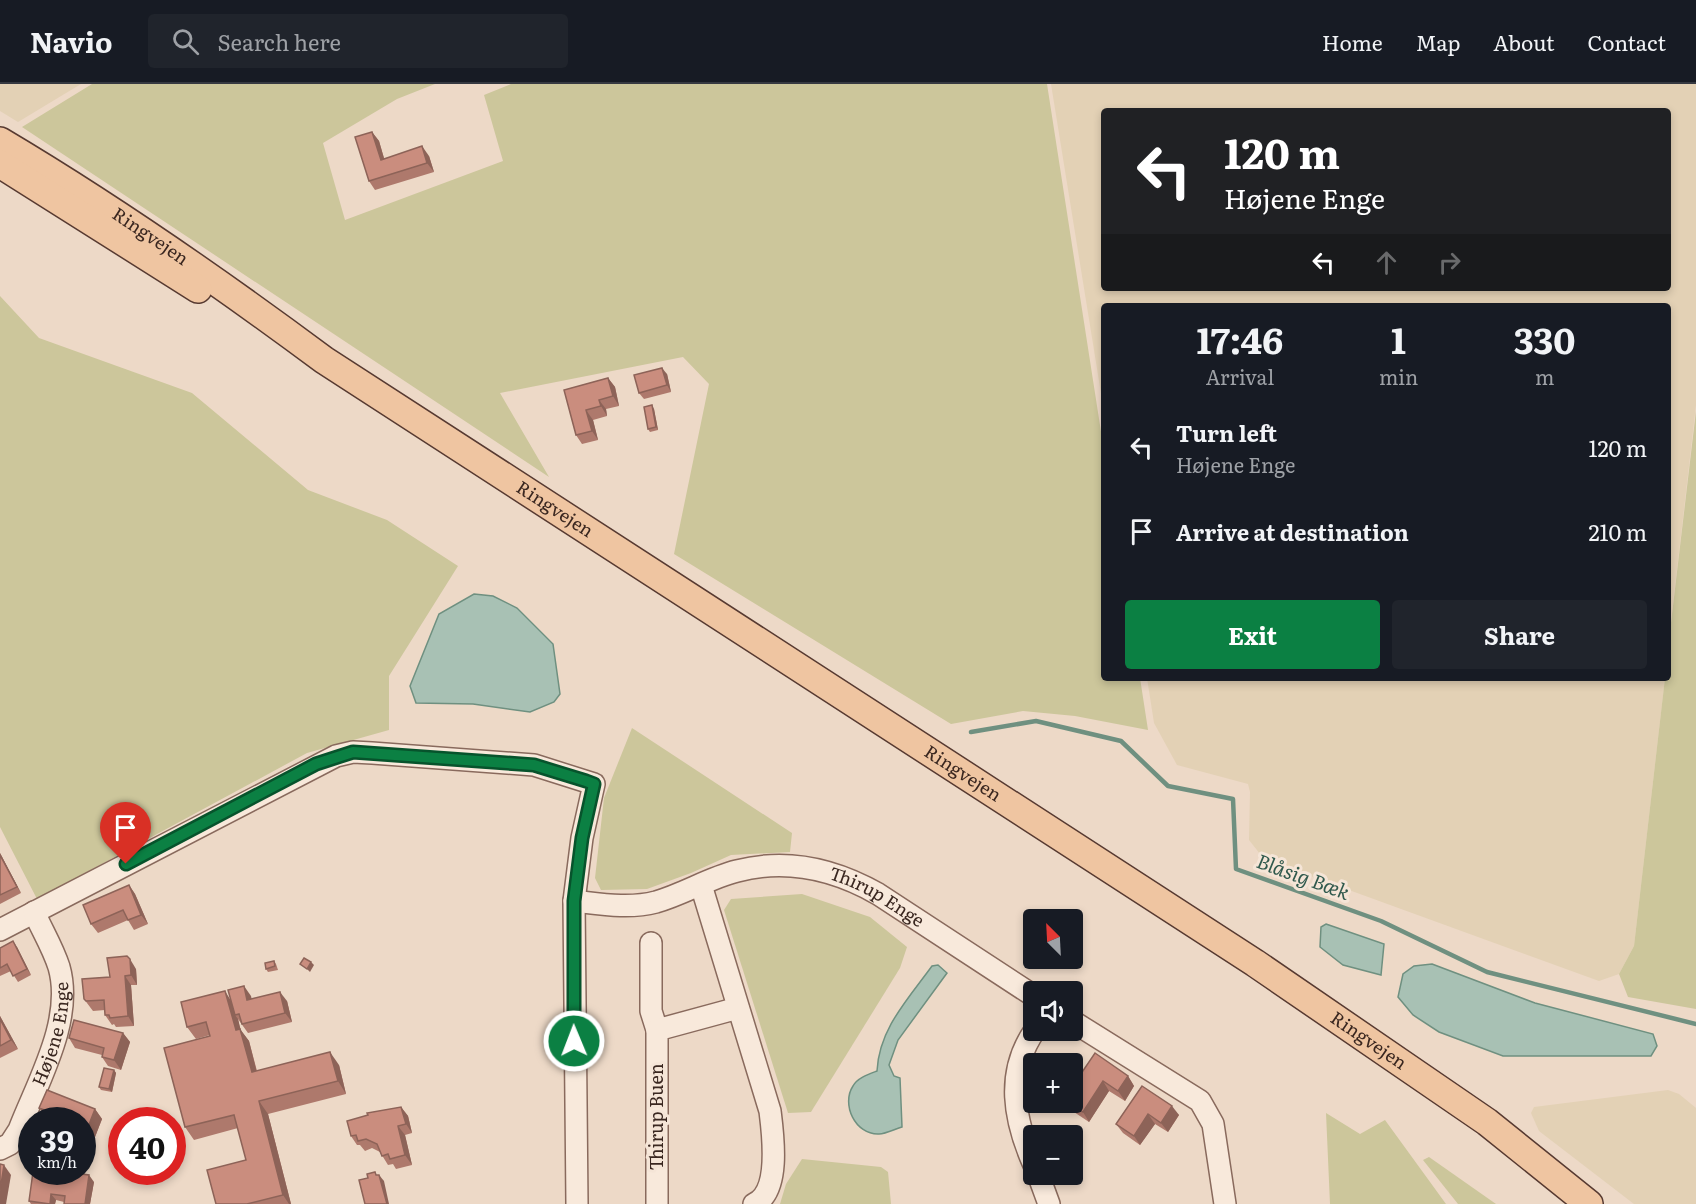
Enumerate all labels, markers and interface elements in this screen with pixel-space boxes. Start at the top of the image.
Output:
search box [148,14,568,68]
text: Navio [30,20,112,62]
icon: search [169,25,202,58]
text: Search here [217,25,341,58]
text: Home [1322,26,1383,57]
text: Map [1416,26,1460,57]
text: About [1493,26,1555,57]
text: Contact [1588,26,1666,57]
text: 120 m [1224,120,1340,182]
icon: left [1125,132,1203,210]
text: Højene Enge [1224,177,1385,217]
street label: Ringvejen [107,200,195,271]
icon: left [1307,246,1340,279]
icon: ahead [1370,246,1403,279]
icon: right [1433,246,1466,279]
text: 17:46 [1197,312,1283,365]
text: 1 [1391,312,1406,365]
text: 330 [1514,312,1575,365]
text: Arrival [1206,361,1274,391]
text: min [1379,361,1418,391]
text: m [1535,361,1554,391]
text: Turn left [1176,416,1277,449]
icon: left [1125,431,1158,464]
text: 120 m [1588,431,1647,464]
text: Højene Enge [1176,449,1295,479]
street label: Ringvejen [511,473,599,543]
icon: arrive [1125,515,1158,548]
text: Arrive at destination [1176,515,1409,548]
text: 210 m [1588,515,1647,548]
button: Exit [1125,600,1380,669]
button: Share [1392,600,1647,669]
street label: Ringvejen [919,737,1007,807]
pin [100,802,151,864]
icon: arrive [109,811,142,844]
water label: Blåsig Bæk [1253,844,1355,906]
street label: Thirup Enge [826,859,930,933]
north arrow [1023,909,1083,969]
map controls [1023,909,1083,1185]
street label: Højene Enge [24,981,75,1090]
button: sound [1023,981,1083,1041]
street label: Ringvejen [1326,1004,1413,1075]
position arrow [542,1009,606,1073]
button: + [1023,1053,1083,1113]
street label: Thirup Buen [642,1063,669,1171]
speed limit sign: 40 [108,1107,186,1185]
text: 39 [40,1117,74,1161]
button: − [1023,1125,1083,1185]
text: km/h [37,1150,77,1173]

